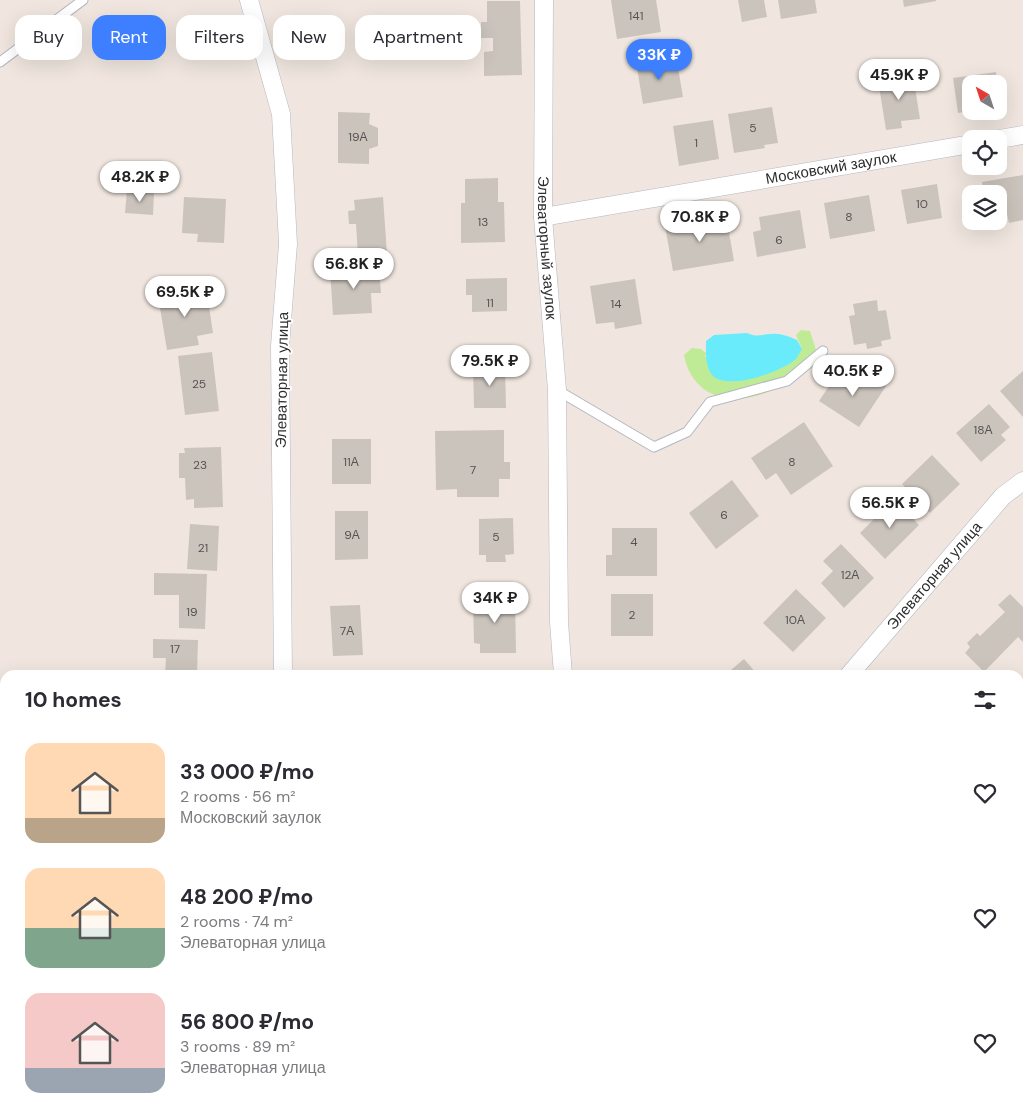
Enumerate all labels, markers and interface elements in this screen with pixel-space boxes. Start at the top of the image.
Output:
house number: 141 [629,8,643,24]
chip: Buy [15,15,82,60]
chip: Rent [92,15,166,60]
chip: Filters [176,15,263,60]
chip: New [273,15,345,60]
chip: Apartment [355,15,481,60]
pin: 33K ₽ [624,38,694,81]
text: 33K ₽ [637,44,681,65]
pin: 45.9K ₽ [853,58,945,101]
text: 45.9K ₽ [870,64,928,85]
north arrow [962,75,1008,120]
map controls [962,75,1007,230]
house number: 5 [749,120,757,136]
house number: 19А [348,129,368,145]
button: locate [962,130,1007,175]
house number: 1 [694,135,698,151]
street label: Московский заулок [764,147,898,189]
pin: 48.2K ₽ [94,160,186,203]
text: 48.2K ₽ [111,166,169,187]
street label: Элеваторный заулок [533,176,561,321]
button: layers [962,185,1007,230]
house number: 10 [916,196,928,212]
pin: 70.8K ₽ [654,200,746,243]
text: 70.8K ₽ [671,206,729,227]
house number: 8 [845,209,853,225]
house number: 13 [478,214,488,230]
house number: 6 [775,232,783,248]
pin: 56.8K ₽ [308,248,400,290]
text: 56.8K ₽ [325,253,383,274]
pin: 69.5K ₽ [139,276,231,318]
text: 69.5K ₽ [156,281,214,302]
house number: 11 [486,295,494,311]
house number: 14 [610,296,622,312]
street label: Элеваторная улица [271,311,293,448]
pin: 79.5K ₽ [444,344,536,387]
text: 79.5K ₽ [462,350,518,371]
pin: 40.5K ₽ [807,354,899,397]
text: 40.5K ₽ [823,360,883,381]
house number: 25 [192,376,206,392]
house number: 18А [973,422,993,438]
house number: 11А [343,454,359,470]
house number: 8 [788,454,796,470]
house number: 23 [193,457,207,473]
house number: 7 [470,462,476,478]
pin: 56.5K ₽ [844,486,936,529]
text: 56.5K ₽ [861,492,919,513]
house number: 6 [720,507,728,523]
street label: Элеваторная улица [882,517,987,634]
house number: 9А [344,527,360,543]
house number: 5 [492,529,500,545]
house number: 4 [630,534,638,550]
house number: 21 [198,540,208,556]
house number: 12А [841,567,859,583]
pin: 34K ₽ [460,582,530,624]
text: 34K ₽ [473,587,517,608]
house number: 19 [186,604,198,620]
house number: 2 [629,607,636,623]
house number: 10А [785,612,805,628]
house number: 7А [340,623,354,639]
house number: 17 [170,641,180,657]
text: 10 homes [25,686,122,714]
icon: filters [971,686,999,714]
text: 33 000 ₽/mo [180,758,314,786]
icon: home [65,763,125,823]
icon: heart [971,779,999,807]
text: 2 rooms · 56 m² [180,786,296,807]
text: Московский заулок [180,807,321,828]
text: 48 200 ₽/mo [180,883,313,911]
icon: home [65,888,125,948]
icon: heart [971,904,999,932]
text: 2 rooms · 74 m² [180,911,293,932]
text: Элеваторная улица [180,932,326,953]
text: 56 800 ₽/mo [180,1008,314,1036]
icon: home [65,1013,125,1073]
icon: heart [971,1029,999,1057]
text: 3 rooms · 89 m² [180,1036,295,1057]
text: Элеваторная улица [180,1057,326,1078]

